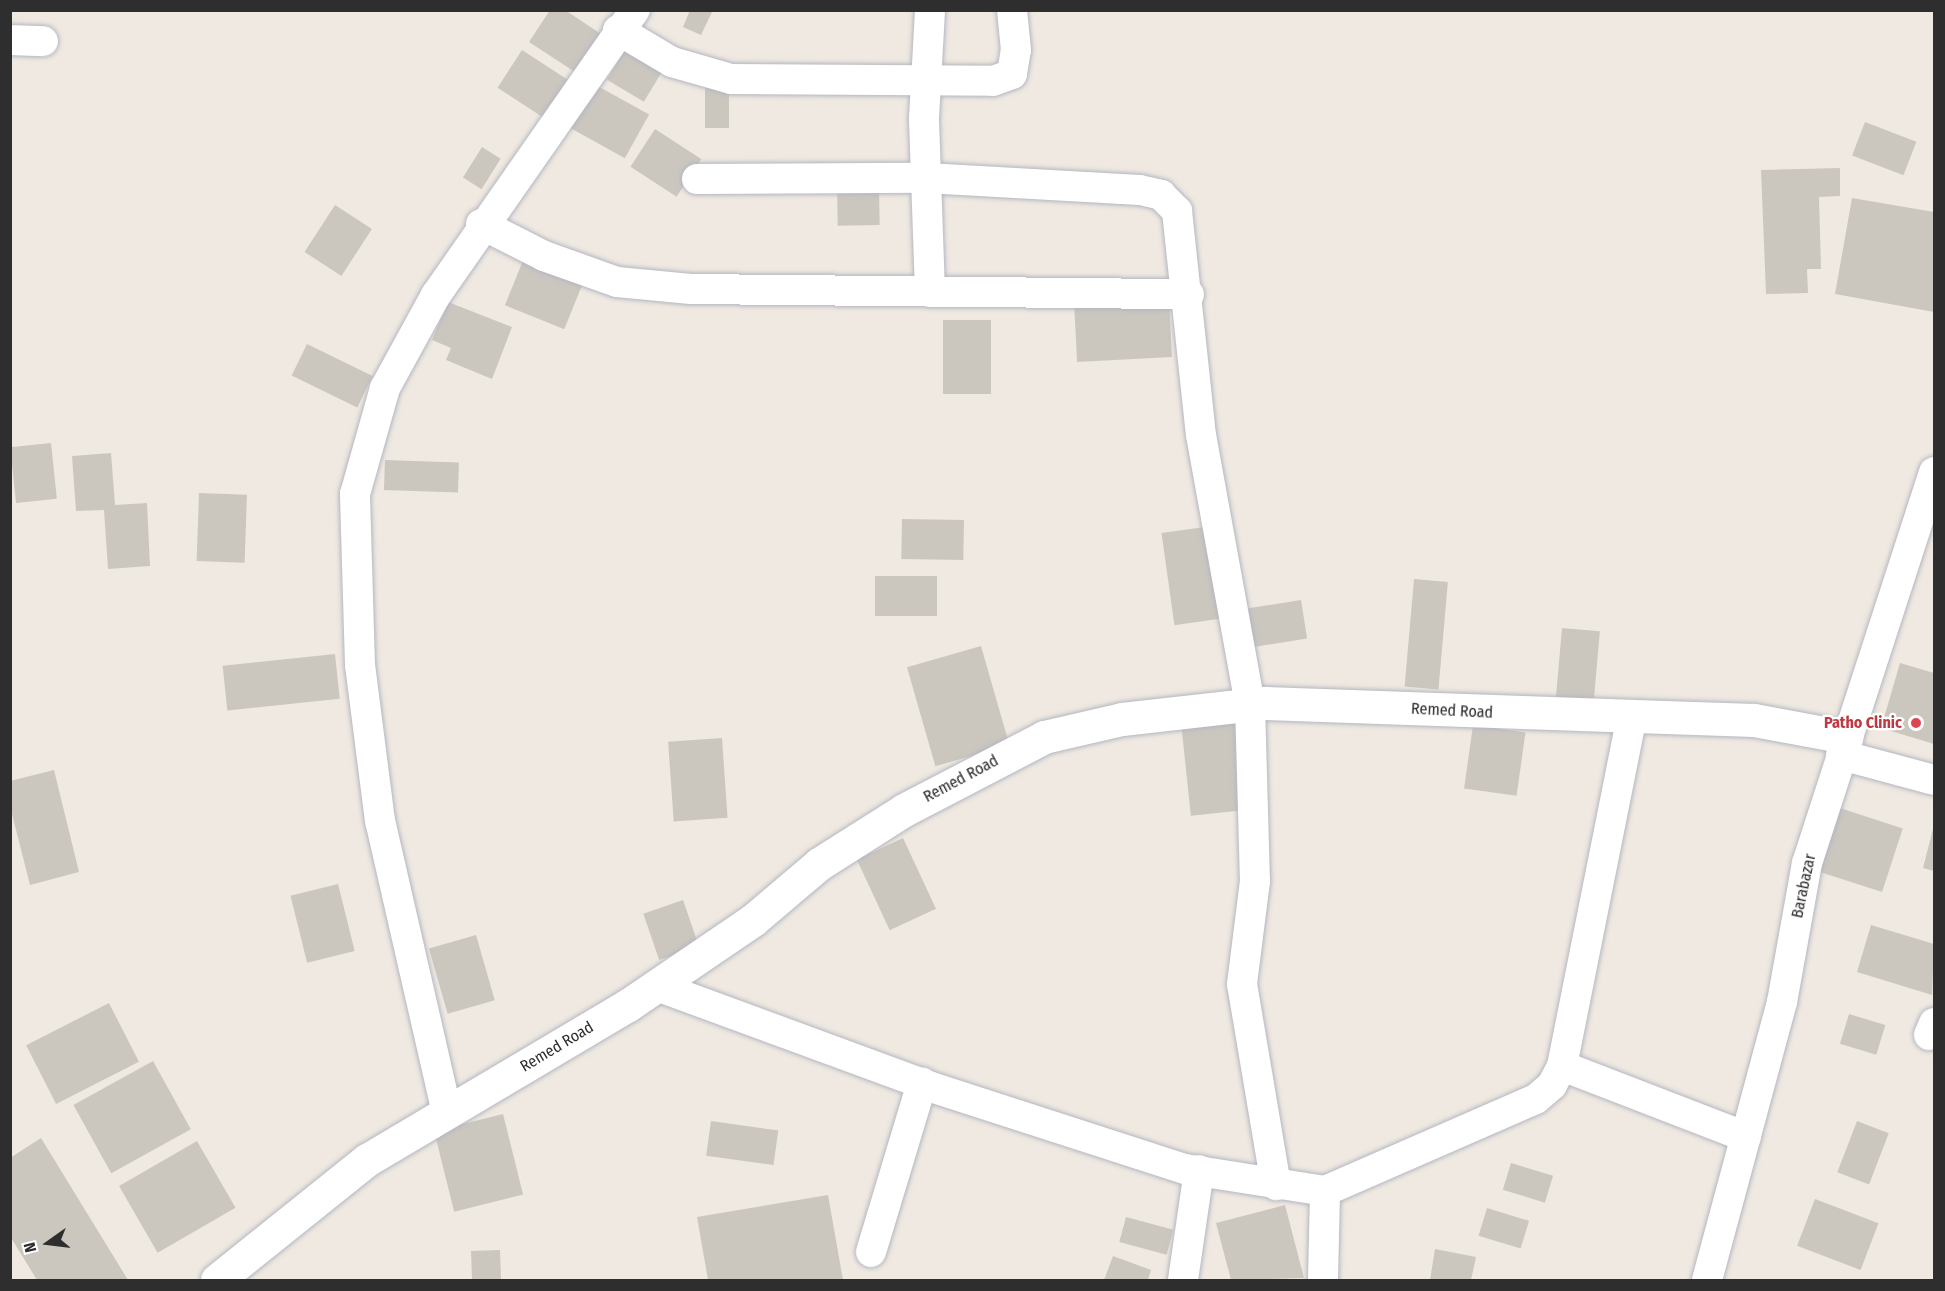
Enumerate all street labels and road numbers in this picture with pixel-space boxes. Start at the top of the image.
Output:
street label: Remed Road [1411,699,1493,723]
street label: Remed Road [920,751,1002,807]
street label: Barabazar [1788,852,1820,920]
street label: Remed Road [517,1018,597,1076]

